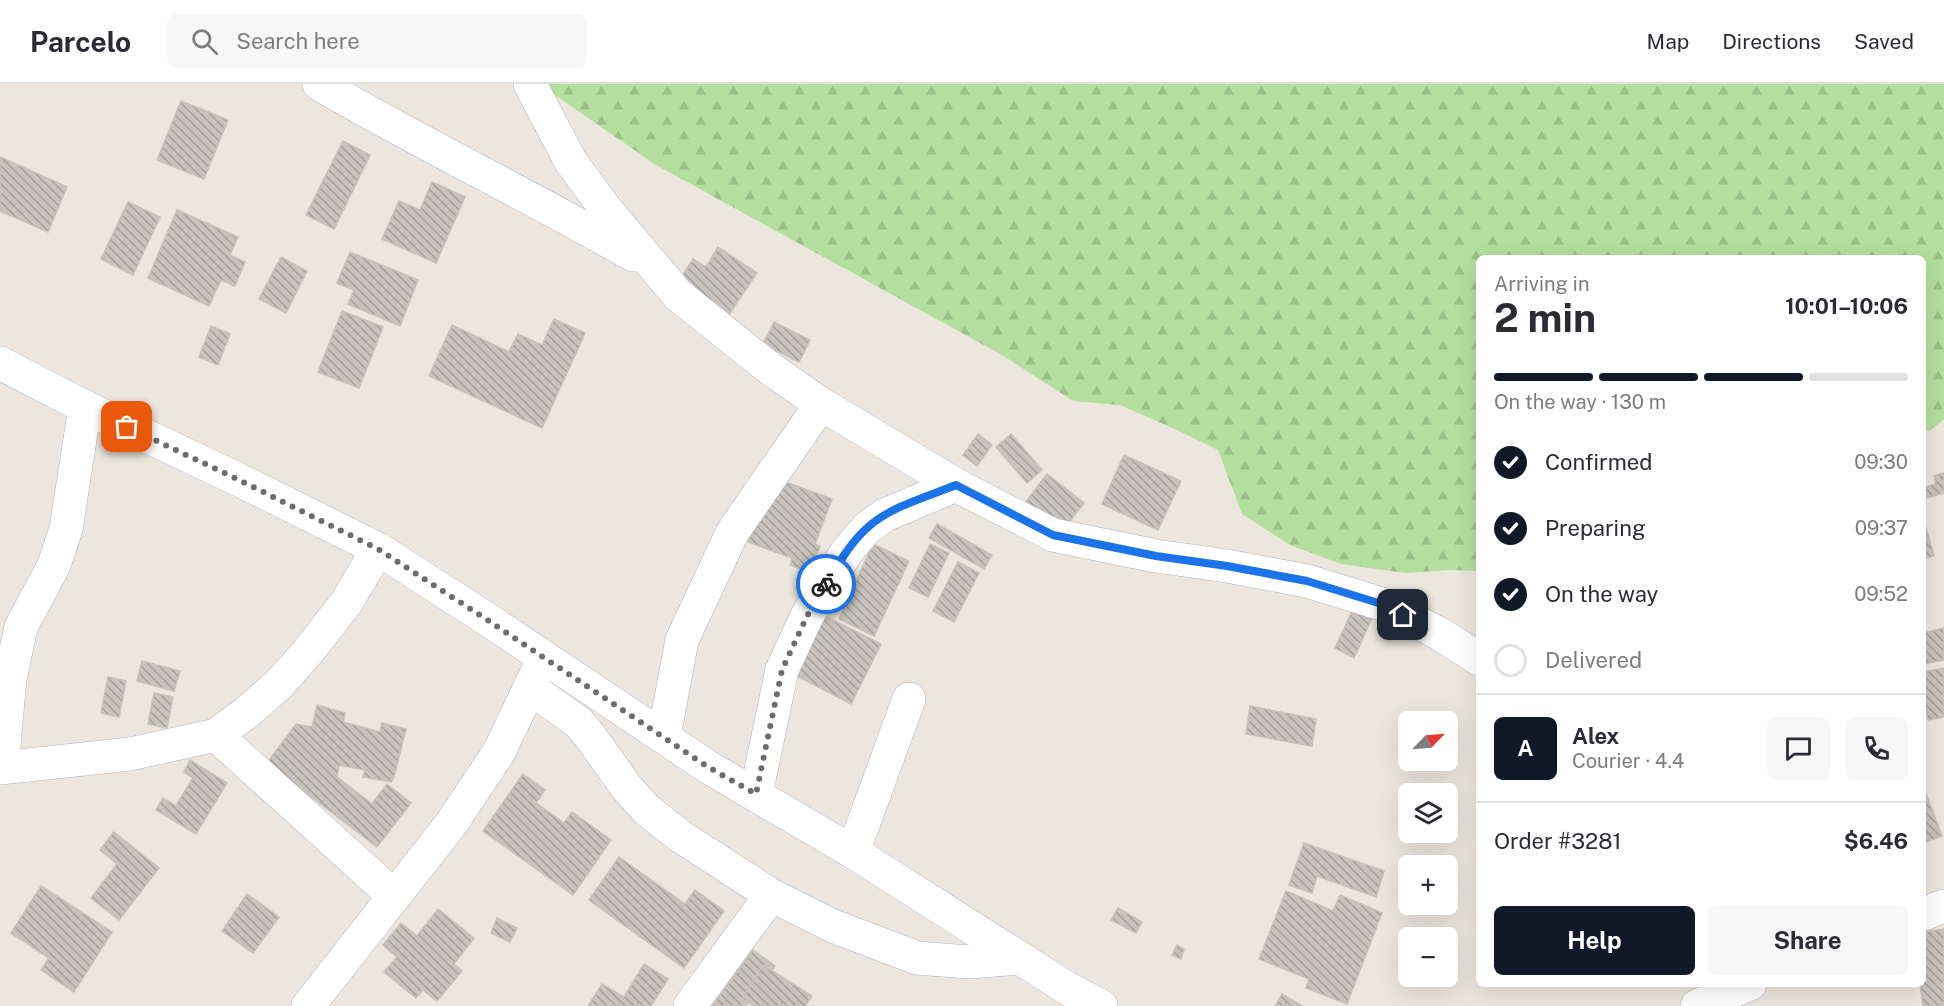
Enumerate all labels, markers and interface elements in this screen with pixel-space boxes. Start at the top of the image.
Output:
search box [167,14,587,68]
text: Parcelo [30,25,131,58]
icon: search [188,25,221,58]
text: Search here [236,28,360,54]
text: Map [1647,29,1689,54]
text: Directions [1722,29,1821,54]
text: Saved [1854,29,1914,54]
text: Arriving in [1494,272,1589,296]
text: 10:01–10:06 [1785,293,1908,319]
text: 2 min [1494,295,1596,341]
text: On the way · 130 m [1494,390,1666,414]
pin [101,401,152,452]
icon: bag [110,410,143,443]
icon: check [1494,446,1527,479]
text: Confirmed [1545,449,1652,475]
text: 09:30 [1854,450,1908,474]
icon: check [1494,512,1527,545]
text: Preparing [1545,515,1646,541]
text: 09:37 [1855,516,1908,540]
courier [796,554,856,614]
icon: bike [810,568,843,601]
icon: check [1494,578,1527,611]
text: On the way [1545,581,1658,607]
text: 09:52 [1854,582,1908,606]
pin [1377,589,1428,640]
icon: home [1386,598,1419,631]
text: Delivered [1545,647,1642,673]
north arrow [1398,711,1458,771]
map controls [1398,711,1458,987]
button: chat [1767,717,1830,780]
button: phone [1845,717,1908,780]
text: Alex [1572,723,1619,749]
text: A [1518,735,1533,761]
text: Courier · 4.4 [1572,749,1684,773]
button: layers [1398,783,1458,843]
text: Order #3281 [1494,828,1621,854]
text: $6.46 [1844,828,1908,854]
button: + [1398,855,1458,915]
button: Help [1494,906,1695,975]
button: Share [1707,906,1908,975]
button: − [1398,927,1458,987]

